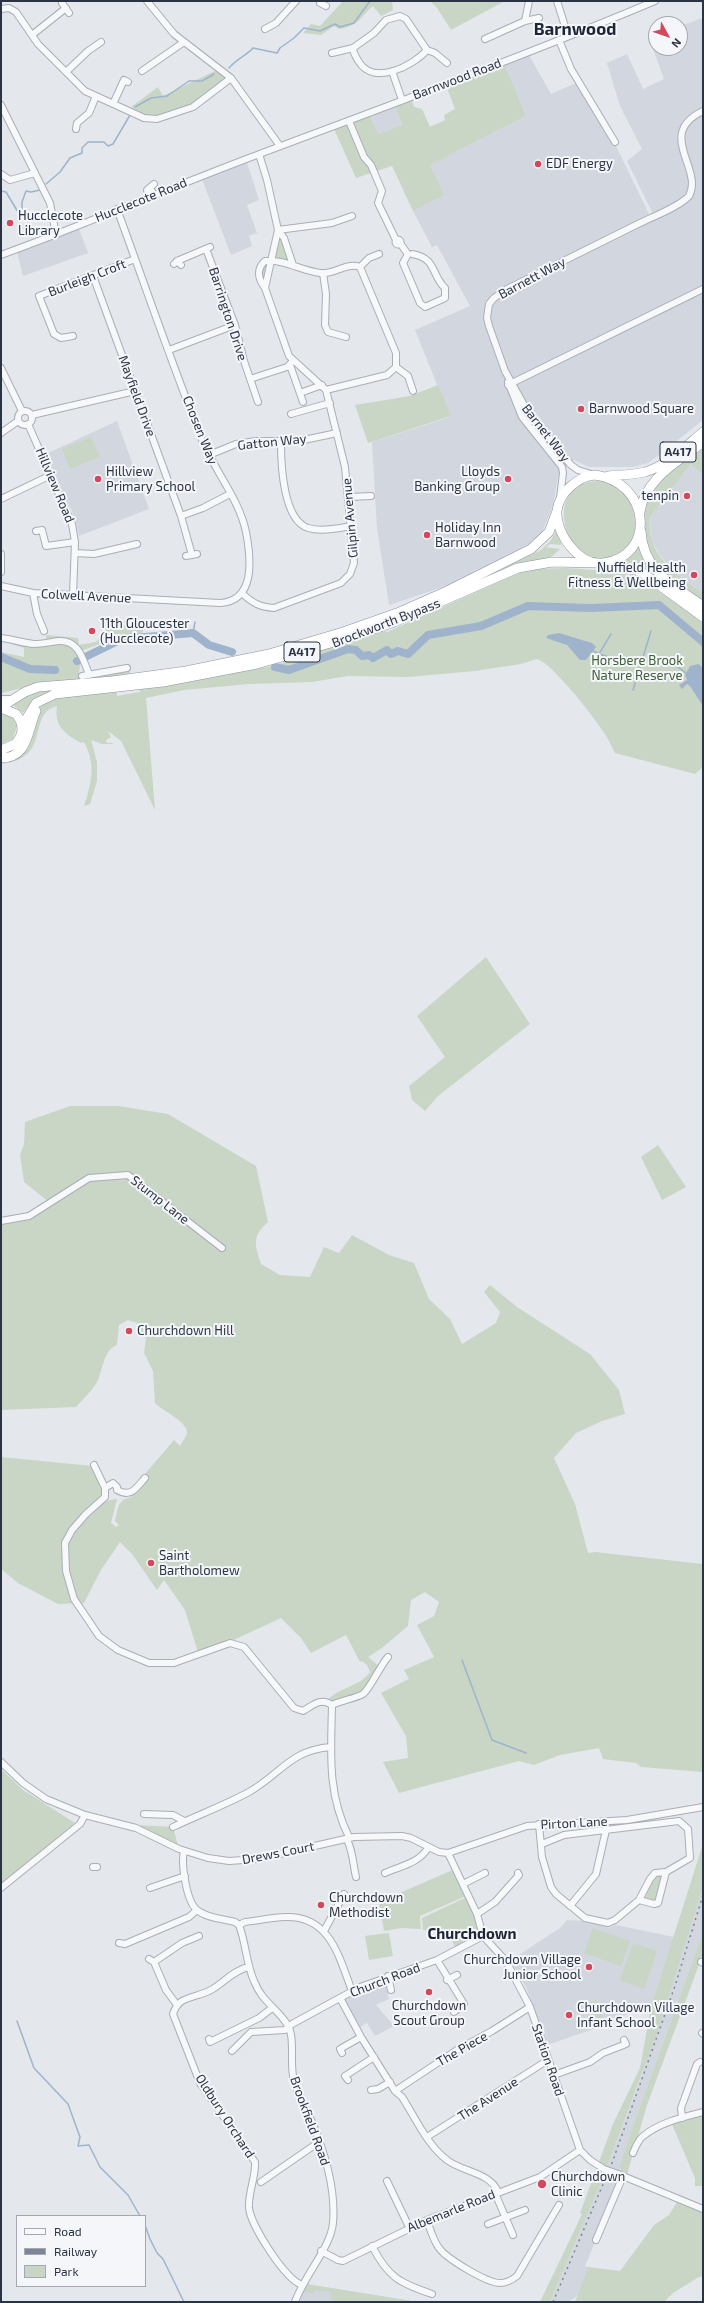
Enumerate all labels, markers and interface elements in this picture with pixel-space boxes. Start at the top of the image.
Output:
north arrow [648,16,688,56]
district label: Barnwood [534,19,616,39]
text: N [669,36,684,51]
street label: Barnwood Road [410,55,504,103]
place label: EDF Energy [546,156,613,172]
marker: EDF Energy [533,159,543,169]
street label: Hucclecote Road [93,174,189,226]
place label: Hucclecote Library [18,208,83,239]
marker: Hucclecote Library [5,218,15,228]
street label: Barnett Way [496,254,568,302]
street label: Burleigh Croft [46,256,128,300]
street label: Barrington Drive [206,265,250,363]
street label: Mayfield Drive [115,353,159,439]
street label: Chosen Way [179,393,221,467]
street label: Barnet Way [519,401,573,465]
place label: Barnwood Square [589,401,694,417]
marker: Barnwood Square [576,404,586,414]
street label: Gatton Way [237,431,307,453]
road number: A417 [660,442,696,462]
street label: Hillview Road [32,445,78,525]
place label: Hillview Primary School [106,464,195,495]
place label: Lloyds Banking Group [414,464,500,495]
marker: Hillview Primary School [93,474,103,484]
marker: Lloyds Banking Group [503,474,513,484]
street label: Gilpin Avenue [339,477,361,559]
place label: tenpin [641,488,679,504]
marker: tenpin [682,491,692,501]
place label: Holiday Inn Barnwood [435,520,501,551]
marker: Holiday Inn Barnwood [422,530,432,540]
place label: Nuffield Health Fitness & Wellbeing [568,560,686,591]
marker: Nuffield Health Fitness & Wellbeing [689,570,699,580]
street label: Colwell Avenue [40,586,132,606]
street label: Brockworth Bypass [330,595,442,651]
place label: 11th Gloucester (Hucclecote) [100,616,190,647]
marker: 11th Gloucester (Hucclecote) [87,626,97,636]
road number: A417 [284,642,320,662]
park label: Horsbere Brook Nature Reserve [591,653,683,684]
street label: Stump Lane [128,1172,192,1228]
place label: Churchdown Hill [137,1323,234,1339]
marker: Churchdown Hill [124,1326,134,1336]
place label: Saint Bartholomew [159,1548,240,1579]
marker: Saint Bartholomew [146,1558,156,1568]
street label: Pirton Lane [540,1813,608,1833]
street label: Drews Court [241,1838,315,1868]
place label: Churchdown Methodist [329,1890,403,1921]
marker: Churchdown Methodist [316,1900,326,1910]
district label: Churchdown [427,1925,517,1943]
place label: Churchdown Village Junior School [464,1952,581,1983]
street label: Church Road [348,1959,422,2001]
marker: Churchdown Village Junior School [584,1962,594,1972]
marker: Churchdown Scout Group [424,1987,434,1997]
place label: Churchdown Scout Group [392,1998,466,2029]
place label: Churchdown Village Infant School [577,2000,694,2031]
marker: Churchdown Village Infant School [564,2010,574,2020]
street label: Station Road [528,2022,568,2098]
street label: The Piece [434,2028,490,2070]
street label: Oldbury Orchard [192,2071,258,2161]
street label: Brookfield Road [287,2074,333,2168]
street label: The Avenue [455,2074,521,2124]
place label: Churchdown Clinic [551,2169,625,2200]
marker: Churchdown Clinic [536,2178,548,2190]
street label: Albemarle Road [405,2186,497,2236]
legend [16,2215,146,2287]
text: Road [54,2224,82,2238]
text: Railway [54,2244,97,2258]
text: Park [54,2264,79,2278]

